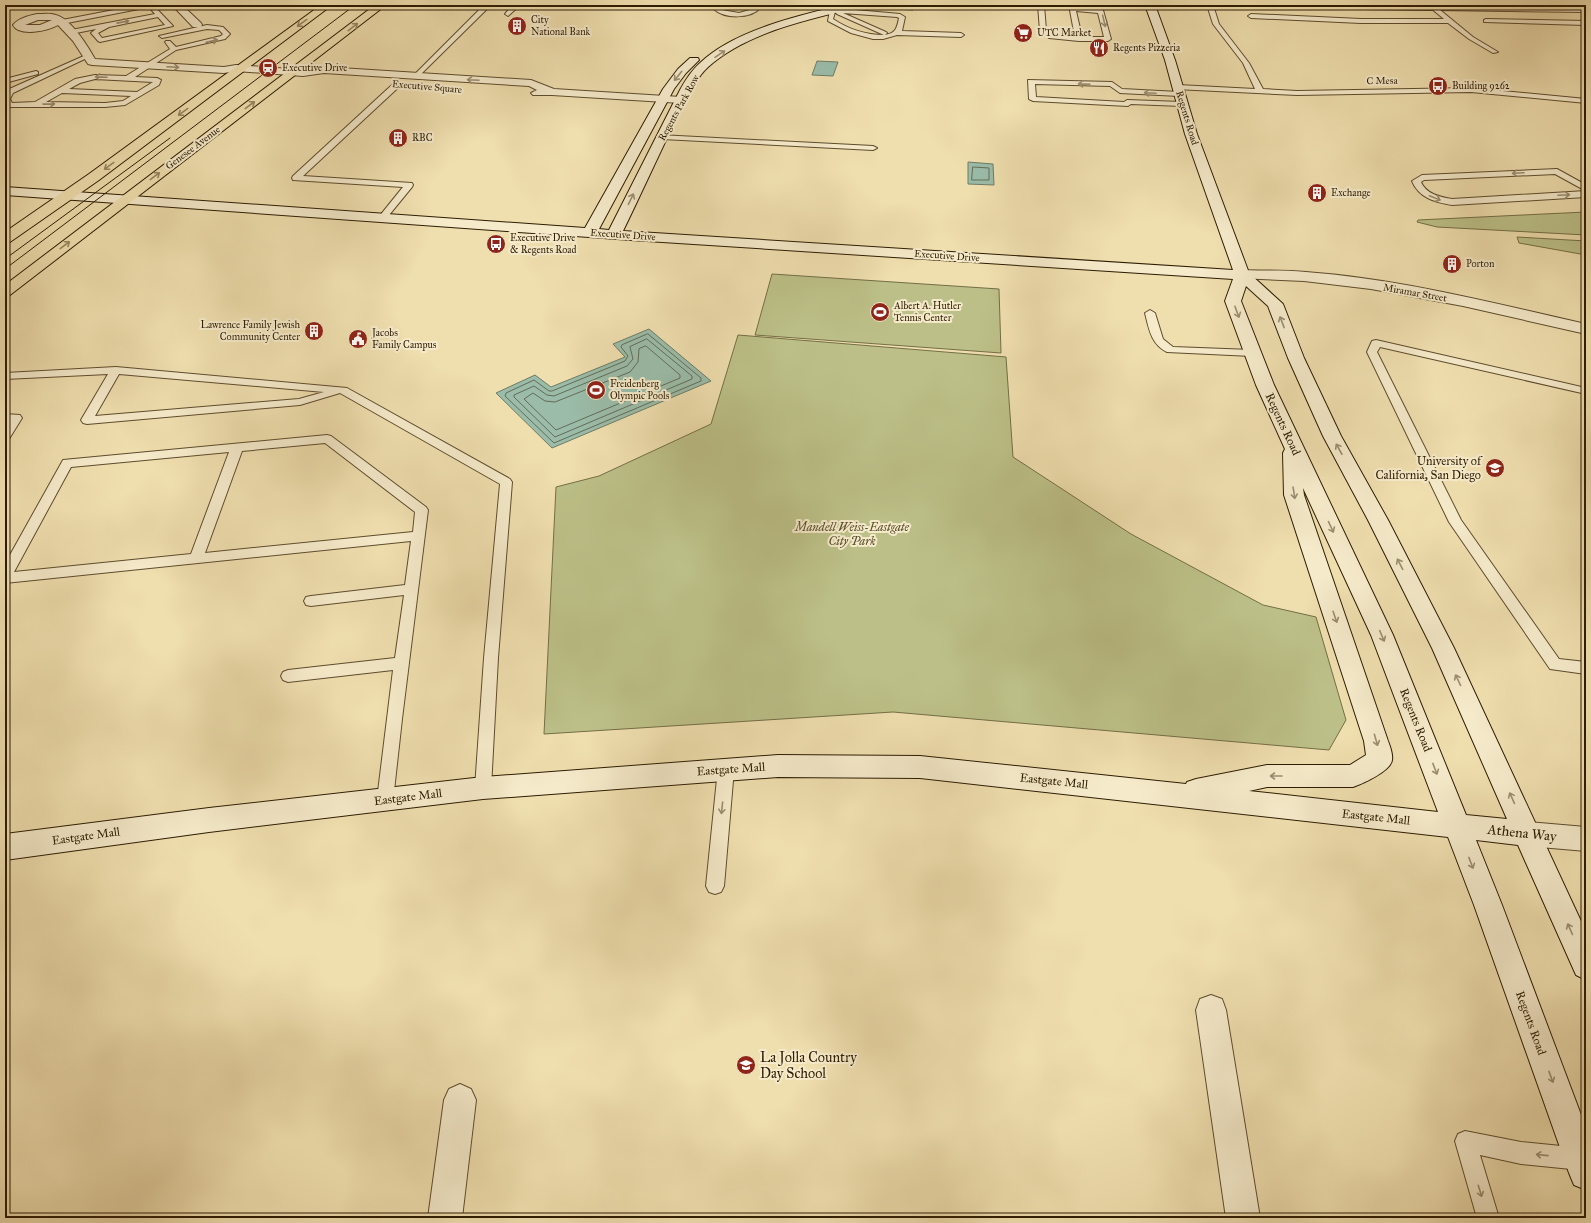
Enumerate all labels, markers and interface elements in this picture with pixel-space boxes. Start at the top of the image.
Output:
place label: City National Bank [531,14,591,38]
building icon: City National Bank [506,15,528,37]
one-way arrow [1100,15,1108,28]
one-way arrow [116,18,129,26]
one-way arrow [297,19,308,27]
supermarket icon: UTC Market [1012,22,1034,44]
one-way arrow [347,23,358,31]
place label: UTC Market [1037,27,1092,39]
one-way arrow [205,36,218,44]
restaurant icon: Regents Pizzeria [1088,37,1110,59]
place label: Regents Pizzeria [1113,42,1181,54]
one-way arrow [714,50,725,58]
station icon: Executive Drive [257,57,279,79]
place label: Executive Drive [282,62,348,74]
one-way arrow [166,64,179,71]
one-way arrow [674,70,683,81]
one-way arrow [95,73,108,81]
street label: Regents Park Row [656,73,702,143]
street label: C Mesa [1366,75,1398,87]
bus stop icon: Building 9262 [1427,75,1449,97]
one-way arrow [467,77,480,84]
street label: Executive Square [391,78,463,97]
one-way arrow [1078,80,1091,87]
place label: Building 9262 [1452,80,1510,92]
one-way arrow [1144,89,1157,96]
street label: Regents Road [1173,89,1201,147]
one-way arrow [42,100,55,108]
one-way arrow [244,101,255,110]
one-way arrow [177,108,188,116]
street label: Genesee Avenue [163,124,223,172]
building icon: RBC [387,127,409,149]
place label: RBC [412,132,433,144]
one-way arrow [104,162,115,171]
one-way arrow [1512,170,1525,177]
one-way arrow [149,172,160,180]
building icon: Exchange [1306,182,1328,204]
place label: Exchange [1331,187,1371,199]
one-way arrow [1557,191,1570,199]
one-way arrow [628,194,635,206]
one-way arrow [1429,195,1441,203]
street label: Executive Drive [590,227,656,243]
place label: Executive Drive & Regents Road [510,232,577,256]
bus stop icon: Executive Drive & Regents Road [485,233,507,255]
one-way arrow [60,241,71,249]
street label: Executive Drive [914,248,980,264]
building icon: Porton [1441,253,1463,275]
place label: Porton [1466,258,1495,270]
street label: Miramar Street [1382,281,1448,305]
place label: Albert A. Hutler Tennis Center [893,300,961,324]
sports icon: Albert A. Hutler Tennis Center [869,301,891,323]
one-way arrow [1234,305,1241,318]
one-way arrow [1278,316,1286,328]
place label: Lawrence Family Jewish Community Center [201,319,300,343]
building icon: Lawrence Family Jewish Community Center [303,320,325,342]
place label: Jacobs Family Campus [371,327,437,351]
public building icon: Jacobs Family Campus [347,328,369,350]
place label: Freidenberg Olympic Pools [610,378,670,402]
sports icon: Freidenberg Olympic Pools [585,379,607,401]
street label: Regents Road [1262,391,1304,458]
one-way arrow [1335,443,1343,455]
place label: University of California, San Diego [1375,454,1483,483]
school or university icon: University of California, San Diego [1484,457,1506,479]
one-way arrow [1291,486,1299,499]
park label: Mandell Weiss-Eastgate City Park [794,520,910,548]
one-way arrow [1328,520,1335,532]
one-way arrow [1396,558,1404,570]
one-way arrow [1331,610,1339,622]
one-way arrow [1379,629,1386,641]
one-way arrow [1454,675,1461,687]
street label: Regents Road [1396,686,1435,754]
one-way arrow [1373,733,1380,746]
street label: Eastgate Mall [696,760,767,779]
one-way arrow [1432,763,1440,775]
street label: Eastgate Mall [1019,770,1090,793]
one-way arrow [1270,772,1283,780]
street label: Eastgate Mall [373,786,444,809]
one-way arrow [1508,793,1515,805]
one-way arrow [719,801,726,814]
street label: Eastgate Mall [1341,806,1412,829]
street label: Athena Way [1486,821,1558,845]
street label: Eastgate Mall [51,824,122,849]
one-way arrow [1468,856,1476,868]
one-way arrow [1566,924,1573,936]
street label: Regents Road [1512,989,1549,1057]
place label: La Jolla Country Day School [760,1049,857,1082]
school or university icon: La Jolla Country Day School [735,1054,757,1076]
one-way arrow [1547,1070,1555,1082]
one-way arrow [1536,1151,1549,1158]
one-way arrow [1477,1184,1484,1197]

